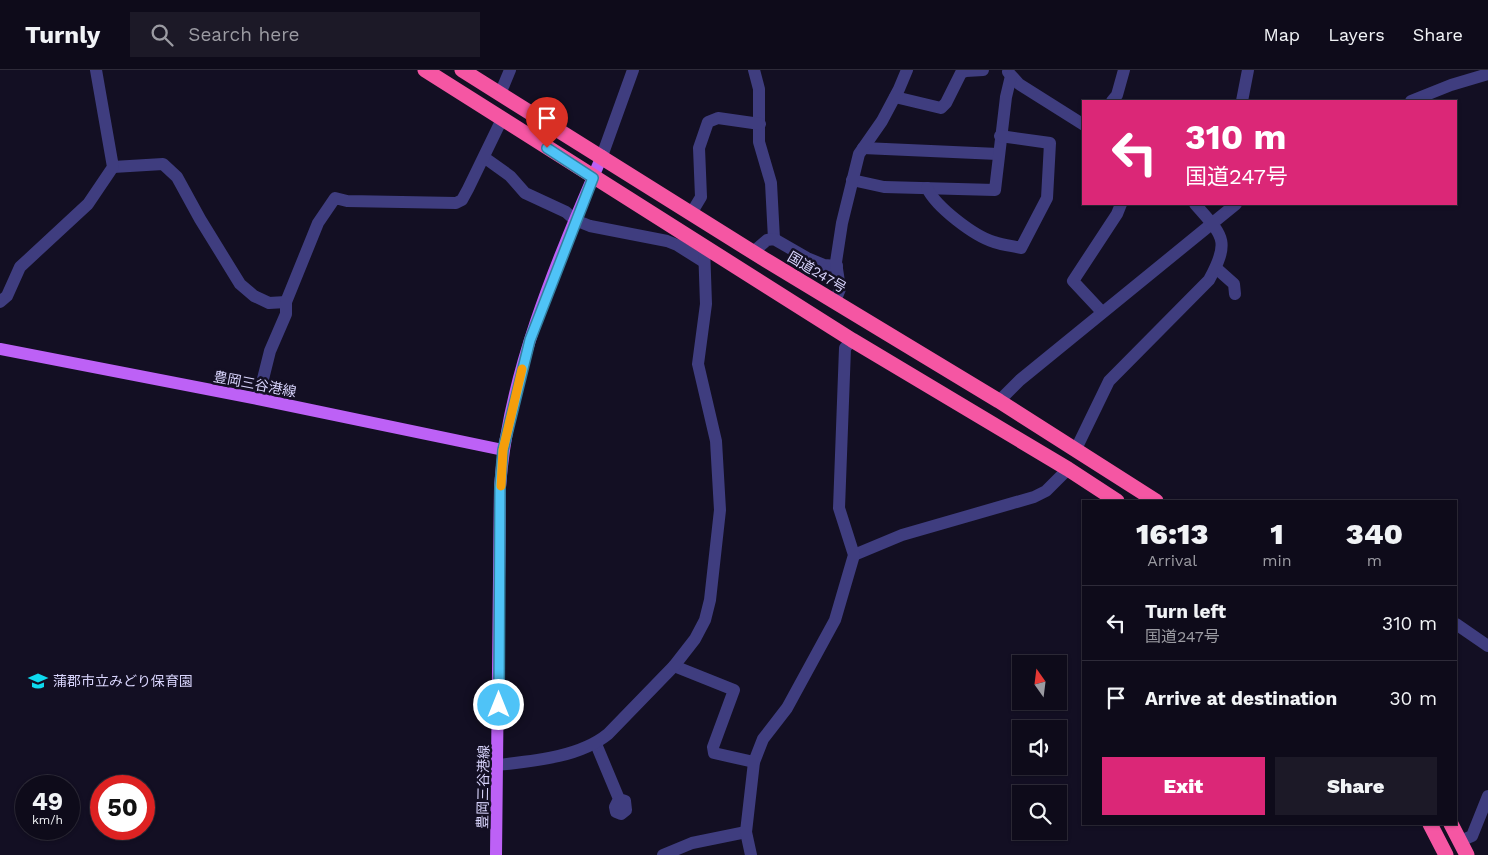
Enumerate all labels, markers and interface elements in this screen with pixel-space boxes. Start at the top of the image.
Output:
search box [130,12,480,57]
text: Turnly [25,21,100,49]
icon: search [148,21,176,49]
text: Search here [188,23,300,46]
text: Map [1263,24,1300,45]
text: Layers [1328,24,1385,45]
text: Share [1413,24,1463,45]
pin [526,97,568,148]
icon: arrive [533,104,561,132]
text: 310 m [1185,116,1286,158]
icon: left [1102,120,1167,185]
text: 国道247号 [1185,164,1288,189]
street label: 国道247号 [785,248,849,296]
street label: 豊岡三谷港線 [212,368,298,400]
text: 16:13 [1136,516,1208,551]
text: 1 [1270,516,1284,551]
text: 340 [1346,516,1403,551]
text: Arrival [1147,551,1197,570]
text: min [1262,551,1292,570]
text: m [1367,551,1382,570]
text: Turn left [1145,600,1226,623]
icon: left [1102,609,1130,637]
text: 310 m [1382,612,1437,635]
text: 国道247号 [1145,627,1220,646]
north arrow [1012,655,1068,710]
map controls [1012,655,1067,840]
school or university icon: 蒲郡市立みどり保育園 [27,670,49,692]
place label: 蒲郡市立みどり保育園 [53,673,193,689]
position arrow [472,678,524,730]
icon: arrive [1102,684,1130,712]
text: Arrive at destination [1145,687,1337,710]
text: 30 m [1390,687,1437,710]
button: sound [1012,720,1067,775]
street label: 豊岡三谷港線 [474,745,492,829]
button: Exit [1102,757,1265,815]
button: Share [1275,757,1437,815]
speed limit sign: 50 [90,775,155,840]
button: search [1012,785,1067,840]
text: 49 [32,787,63,816]
text: km/h [32,813,63,827]

